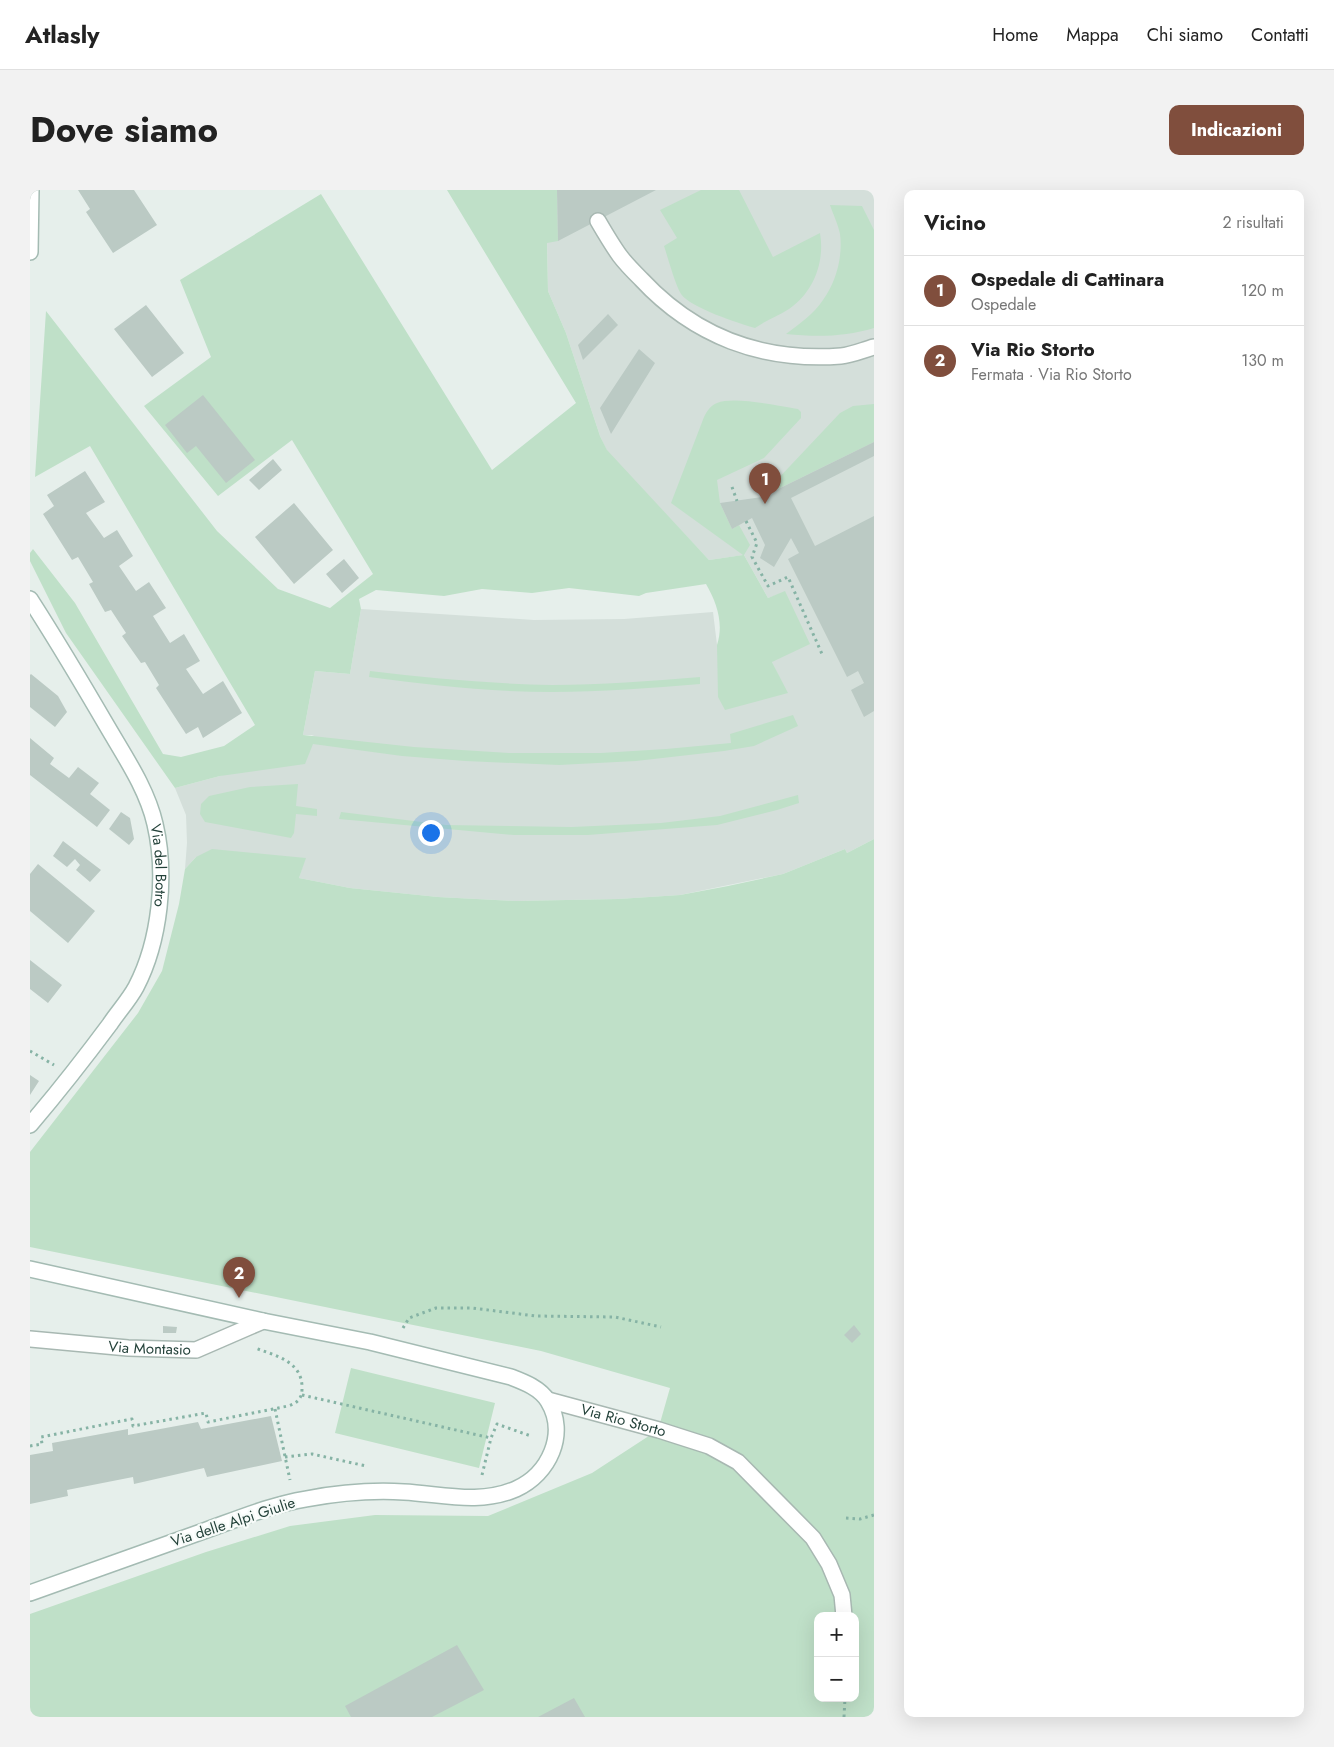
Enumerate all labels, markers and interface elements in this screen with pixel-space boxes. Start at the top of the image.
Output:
text: Atlasly [25,17,100,52]
text: Home [992,22,1038,48]
text: Mappa [1066,22,1119,48]
text: Chi siamo [1147,22,1223,48]
text: Contatti [1251,22,1309,48]
text: Dove siamo [30,105,218,155]
button: Indicazioni [1169,105,1304,155]
text: Vicino [924,208,986,238]
text: 2 risultati [1222,211,1284,234]
text: Ospedale di Cattinara [971,266,1164,293]
text: 1 [936,279,944,302]
text: 120 m [1241,279,1284,302]
text: Ospedale [971,293,1036,316]
text: Via Rio Storto [971,336,1095,363]
text: 2 [935,349,945,372]
text: 130 m [1241,349,1284,372]
text: Fermata · Via Rio Storto [971,363,1132,386]
pin: 1 [749,463,781,504]
your location [418,820,444,846]
street label: Via del Botro [144,822,172,908]
pin: 2 [223,1257,255,1298]
street label: Via Montasio [107,1335,191,1361]
street label: Via Rio Storto [578,1398,669,1443]
street label: Via delle Alpi Giulie [168,1491,298,1553]
map controls [814,1612,859,1702]
button: + [814,1612,859,1657]
button: − [814,1657,859,1702]

